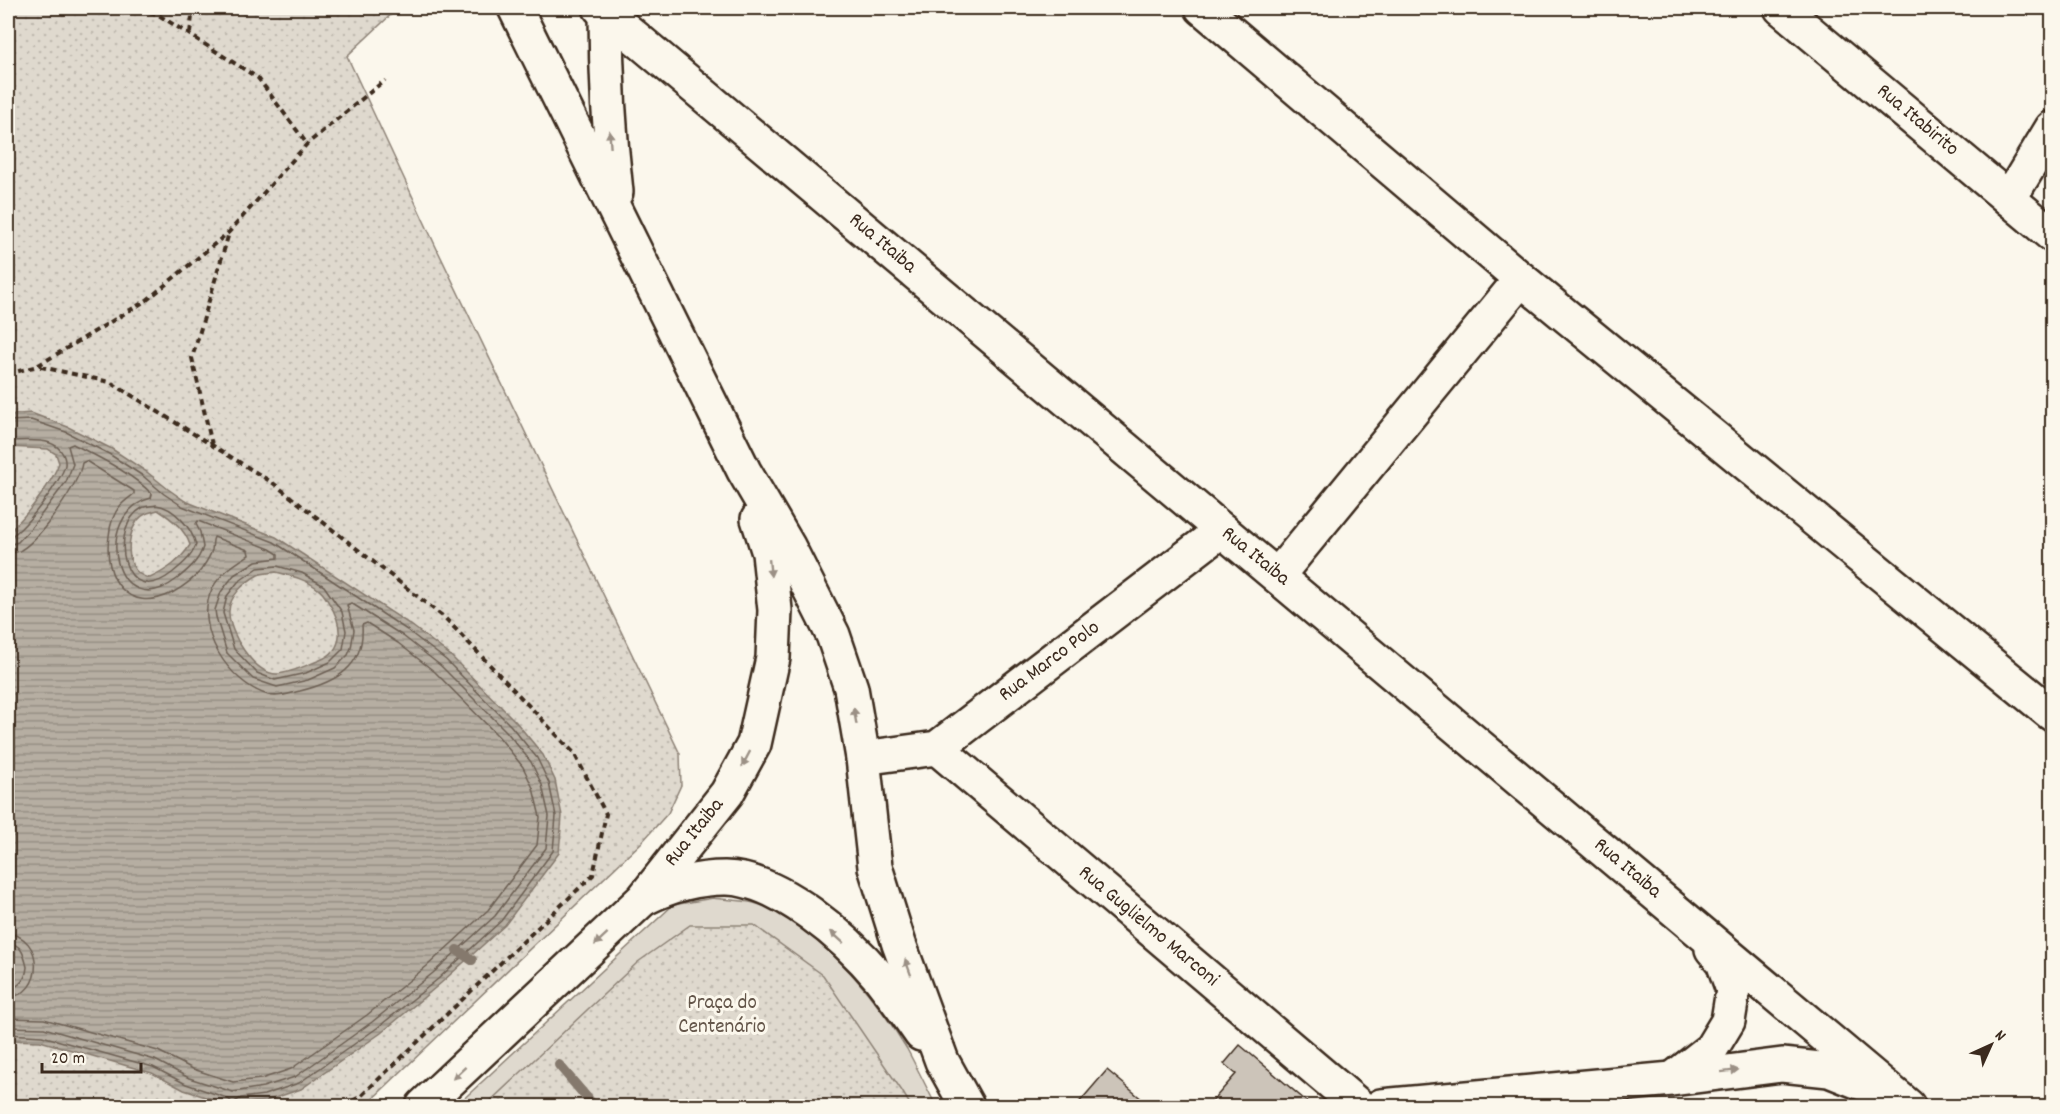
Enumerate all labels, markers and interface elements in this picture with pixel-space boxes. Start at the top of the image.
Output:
street label: Rua Itabirito [1869,77,1965,165]
one-way arrow [605,129,615,148]
street label: Rua Itaiba [841,207,923,282]
street label: Rua Itaiba [1214,520,1297,595]
one-way arrow [766,559,775,578]
street label: Rua Marco Polo [993,614,1107,710]
one-way arrow [851,706,860,725]
one-way arrow [741,750,751,767]
street label: Rua Itaiba [658,791,733,874]
street label: Rua Itaiba [1586,832,1668,907]
street label: Rua Guglielmo Marconi [1071,859,1225,995]
one-way arrow [830,930,845,944]
one-way arrow [593,932,608,946]
one-way arrow [902,958,912,976]
park label: Praça do Centenário [678,989,766,1043]
north arrow [1961,1015,2021,1075]
text: N [1989,1025,2011,1047]
scale bar [42,1036,141,1074]
text: 20 m [51,1047,85,1072]
one-way arrow [451,1066,466,1080]
one-way arrow [1721,1067,1740,1076]

